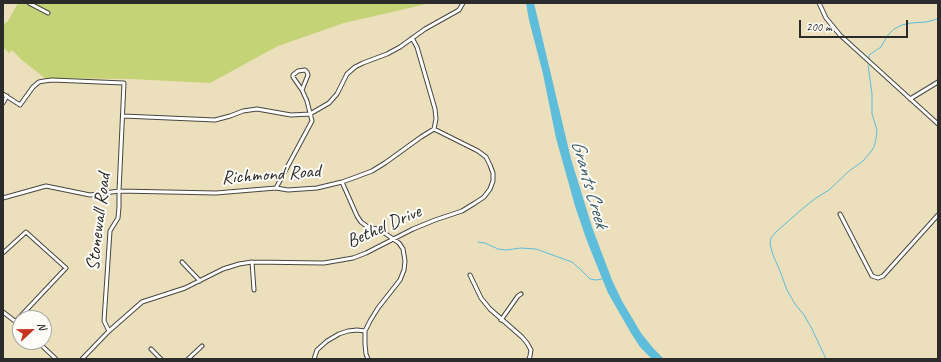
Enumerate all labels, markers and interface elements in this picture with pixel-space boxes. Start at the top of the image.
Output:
scale bar [801,12,910,38]
text: 200 m [806,19,832,35]
water label: Grants Creek [565,138,613,230]
street label: Richmond Road [221,160,321,190]
street label: Stonewall Road [82,172,116,272]
street label: Bethel Drive [343,201,425,253]
north arrow [12,310,52,350]
text: N [34,320,50,332]

